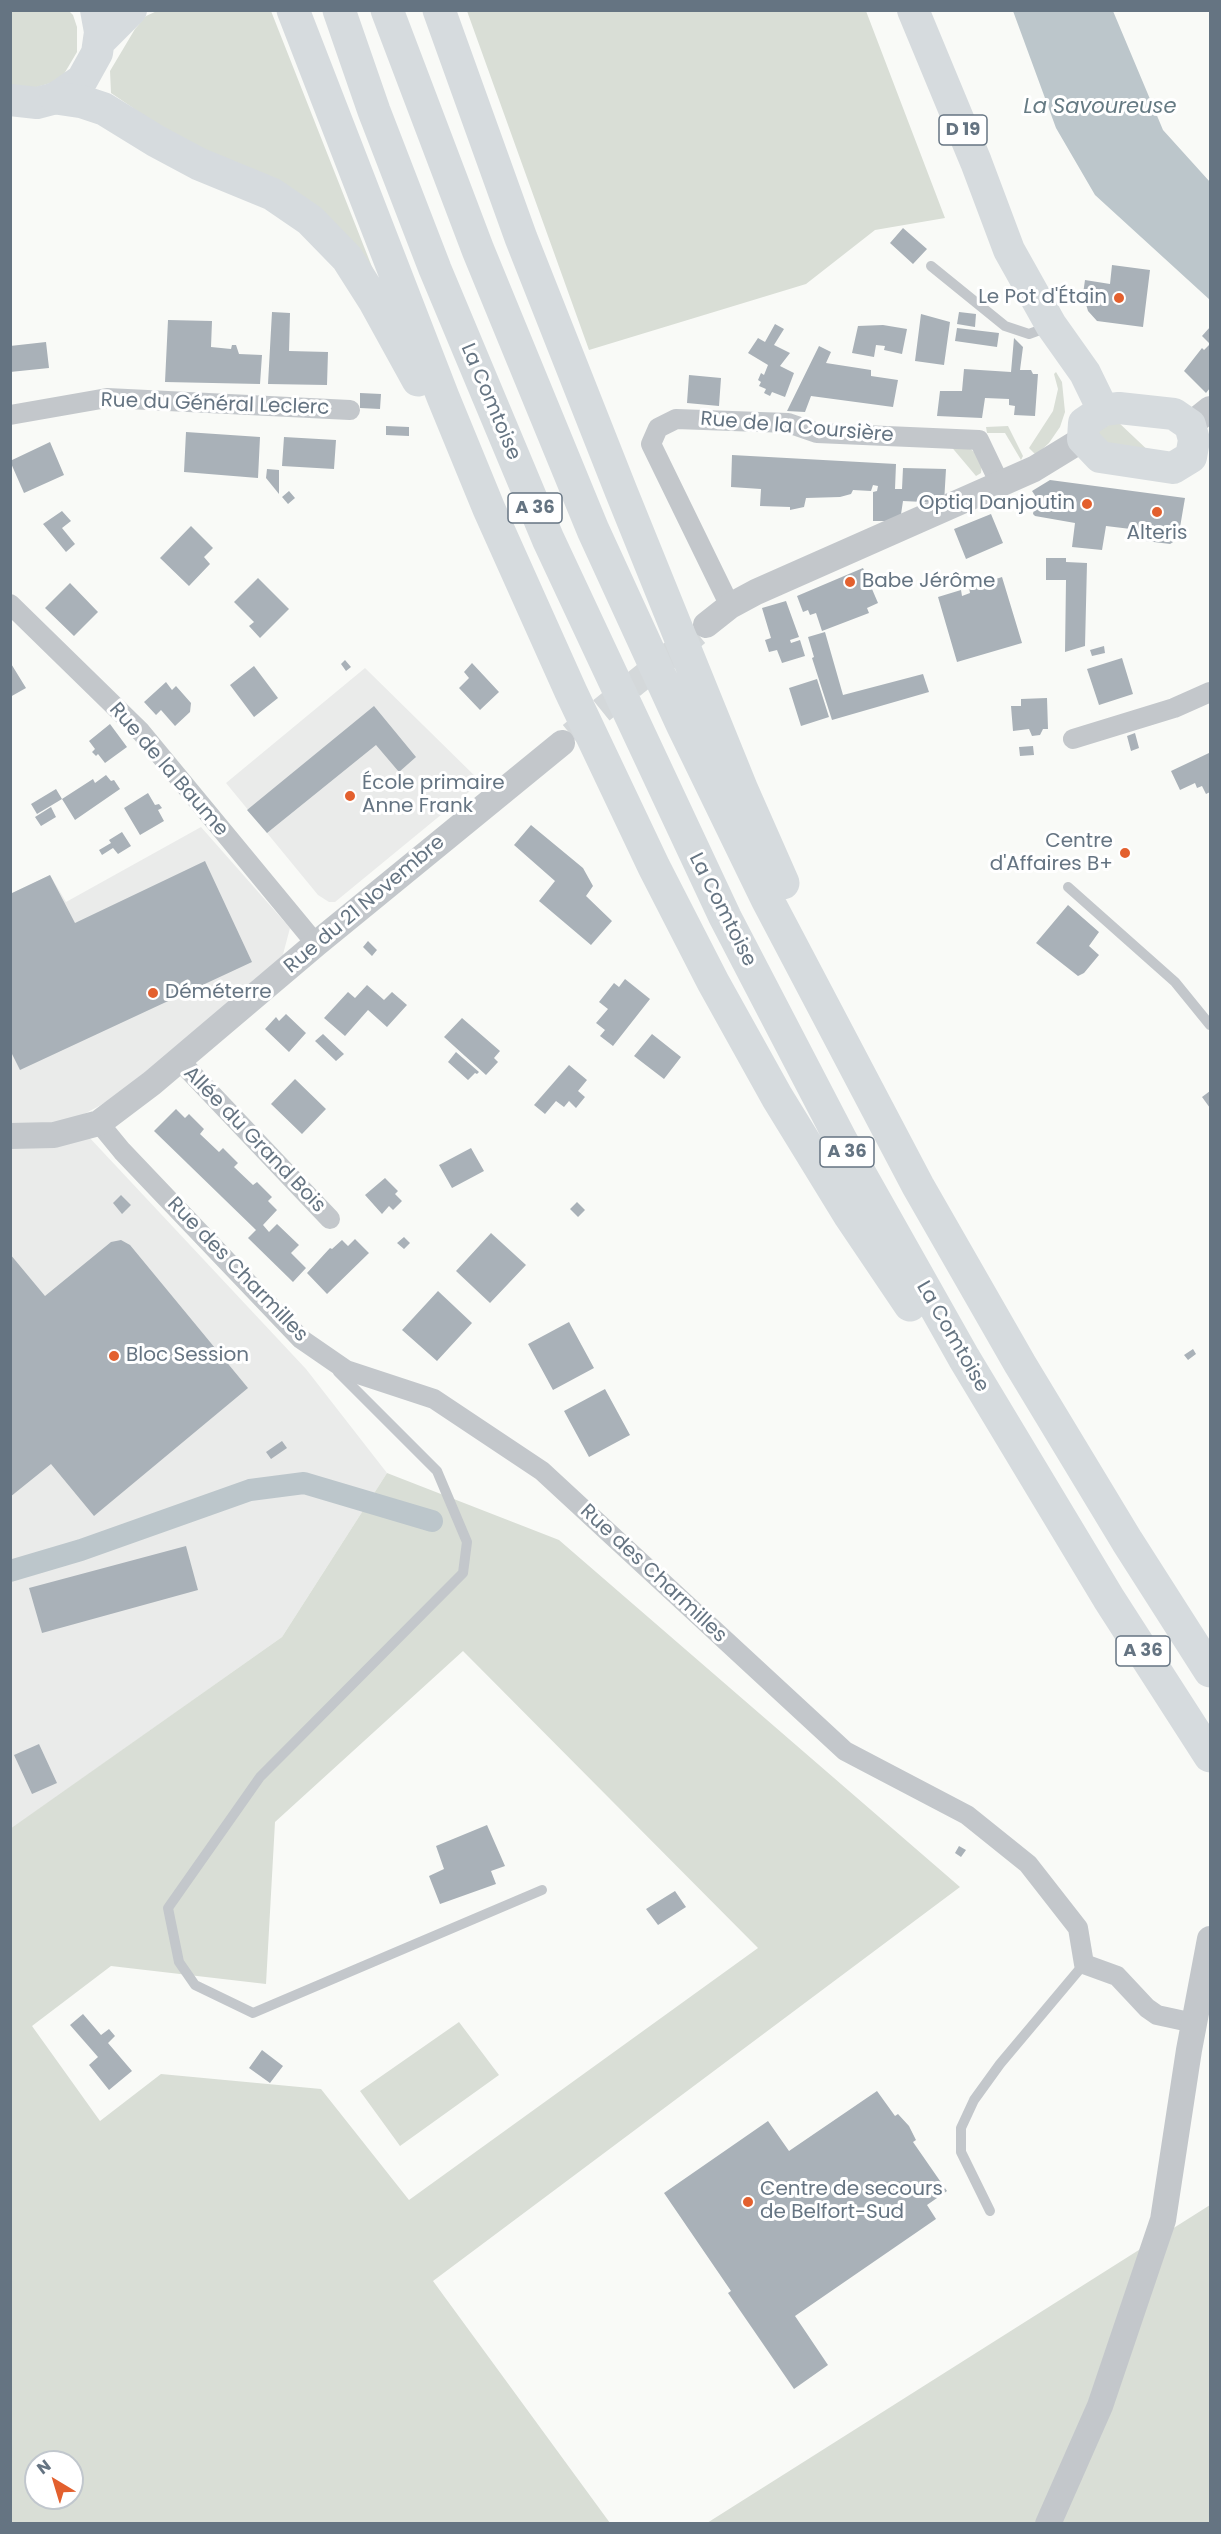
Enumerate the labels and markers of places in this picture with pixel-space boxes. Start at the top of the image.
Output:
place label: Le Pot d'Étain [978,286,1107,310]
marker: Le Pot d'Étain [1112,291,1126,305]
place label: Optiq Danjoutin [919,492,1075,516]
marker: Optiq Danjoutin [1080,497,1094,511]
marker: Alteris [1150,505,1164,519]
place label: Alteris [1127,522,1187,546]
place label: Babe Jérôme [862,570,995,594]
marker: Babe Jérôme [843,575,857,589]
place label: École primaire Anne Frank [362,772,505,819]
marker: École primaire Anne Frank [343,789,357,803]
place label: Centre d'Affaires B+ [990,830,1113,877]
marker: Centre d'Affaires B+ [1118,846,1132,860]
place label: Déméterre [165,981,272,1005]
marker: Déméterre [146,986,160,1000]
place label: Bloc Session [126,1344,249,1368]
marker: Bloc Session [107,1349,121,1363]
place label: Centre de secours de Belfort-Sud [760,2178,943,2225]
marker: Centre de secours de Belfort-Sud [741,2195,755,2209]

